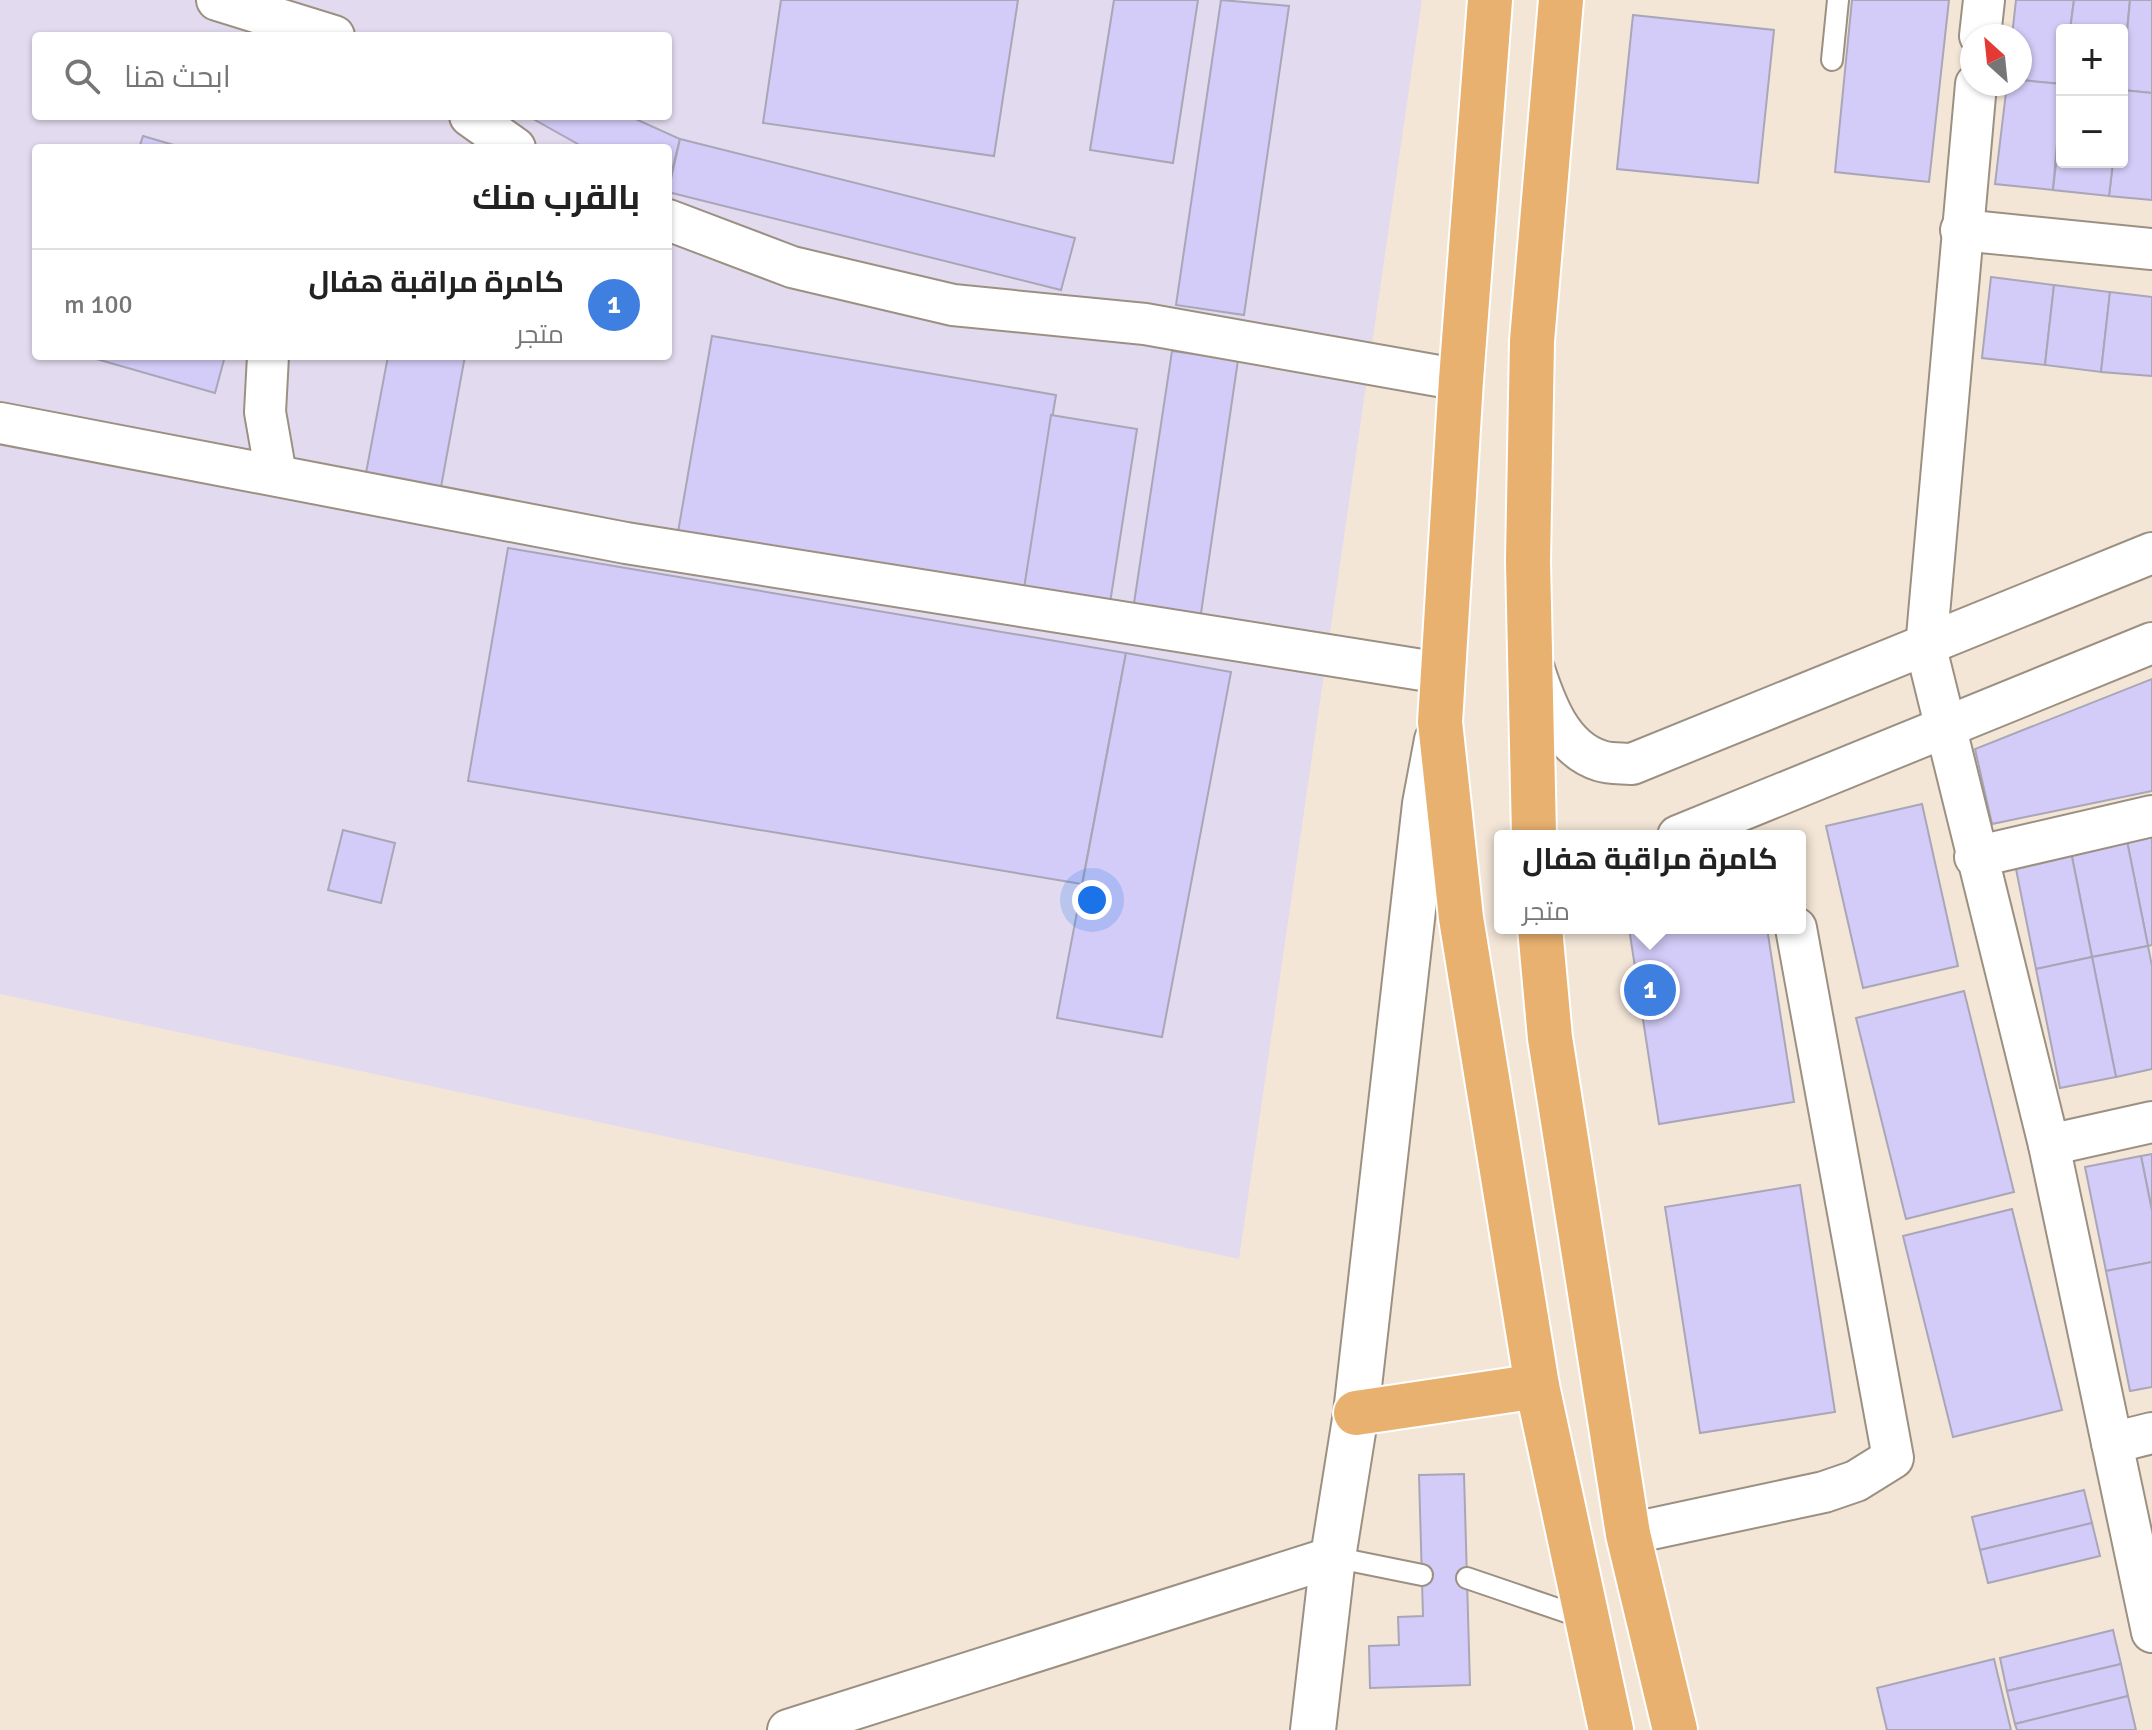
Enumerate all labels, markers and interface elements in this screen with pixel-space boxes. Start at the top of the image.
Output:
north arrow [1960,24,2032,96]
map controls [2056,24,2128,168]
button: + [2056,24,2128,96]
search box [32,32,672,120]
icon: search [60,54,104,98]
text: ابحث هنا [124,59,231,96]
button: − [2056,96,2128,168]
text: بالقرب منك [472,177,640,219]
text: كامرة مراقبة هفال [308,264,564,301]
text: 100 m [64,289,133,321]
text: 1 [607,289,621,321]
text: متجر [516,319,564,351]
popup [1494,830,1806,934]
text: كامرة مراقبة هفال [1522,841,1778,878]
your location [1072,880,1112,920]
text: متجر [1522,896,1570,928]
pin: 1 [1624,960,1676,1020]

